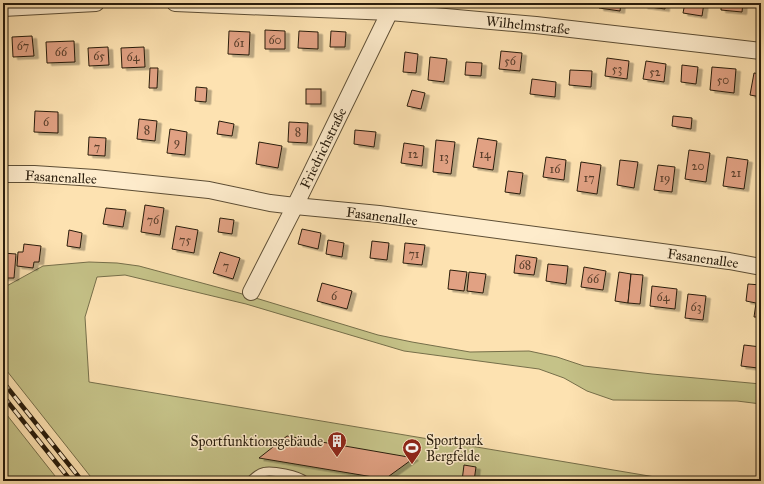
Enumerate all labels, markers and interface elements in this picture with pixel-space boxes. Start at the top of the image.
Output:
street label: Wilhelmstraße [485,13,571,38]
house number: 60 [268,33,282,47]
house number: 61 [234,36,245,50]
house number: 67 [17,39,29,53]
house number: 66 [55,45,68,59]
house number: 65 [93,49,105,63]
house number: 64 [127,50,140,64]
house number: 56 [504,54,517,68]
house number: 53 [612,62,622,76]
house number: 52 [649,65,661,79]
house number: 50 [717,73,729,87]
street label: Friedrichstraße [297,105,350,191]
house number: 6 [43,115,50,129]
house number: 8 [144,123,150,137]
house number: 8 [295,125,301,139]
house number: 9 [174,135,180,149]
house number: 7 [94,140,100,154]
house number: 12 [408,147,418,161]
house number: 14 [479,147,491,161]
house number: 13 [439,150,449,164]
house number: 20 [692,159,704,173]
house number: 16 [550,162,561,176]
house number: 21 [731,166,742,180]
street label: Fasanenallee [25,167,97,188]
house number: 17 [583,171,595,185]
house number: 19 [659,171,671,185]
street label: Fasanenallee [345,204,419,229]
house number: 76 [147,213,160,227]
house number: 75 [179,233,191,247]
street label: Fasanenallee [666,245,740,272]
house number: 71 [408,247,420,261]
house number: 68 [519,258,531,272]
house number: 7 [223,259,229,273]
house number: 66 [587,272,600,286]
house number: 6 [331,289,338,303]
house number: 64 [657,290,670,304]
house number: 63 [691,300,702,314]
building icon: Sportfunktionsgebäude [326,430,348,458]
place label: Sportpark Bergfelde [426,432,483,465]
place label: Sportfunktionsgebäude [190,433,323,450]
sports icon: Sportpark Bergfelde [401,437,423,465]

